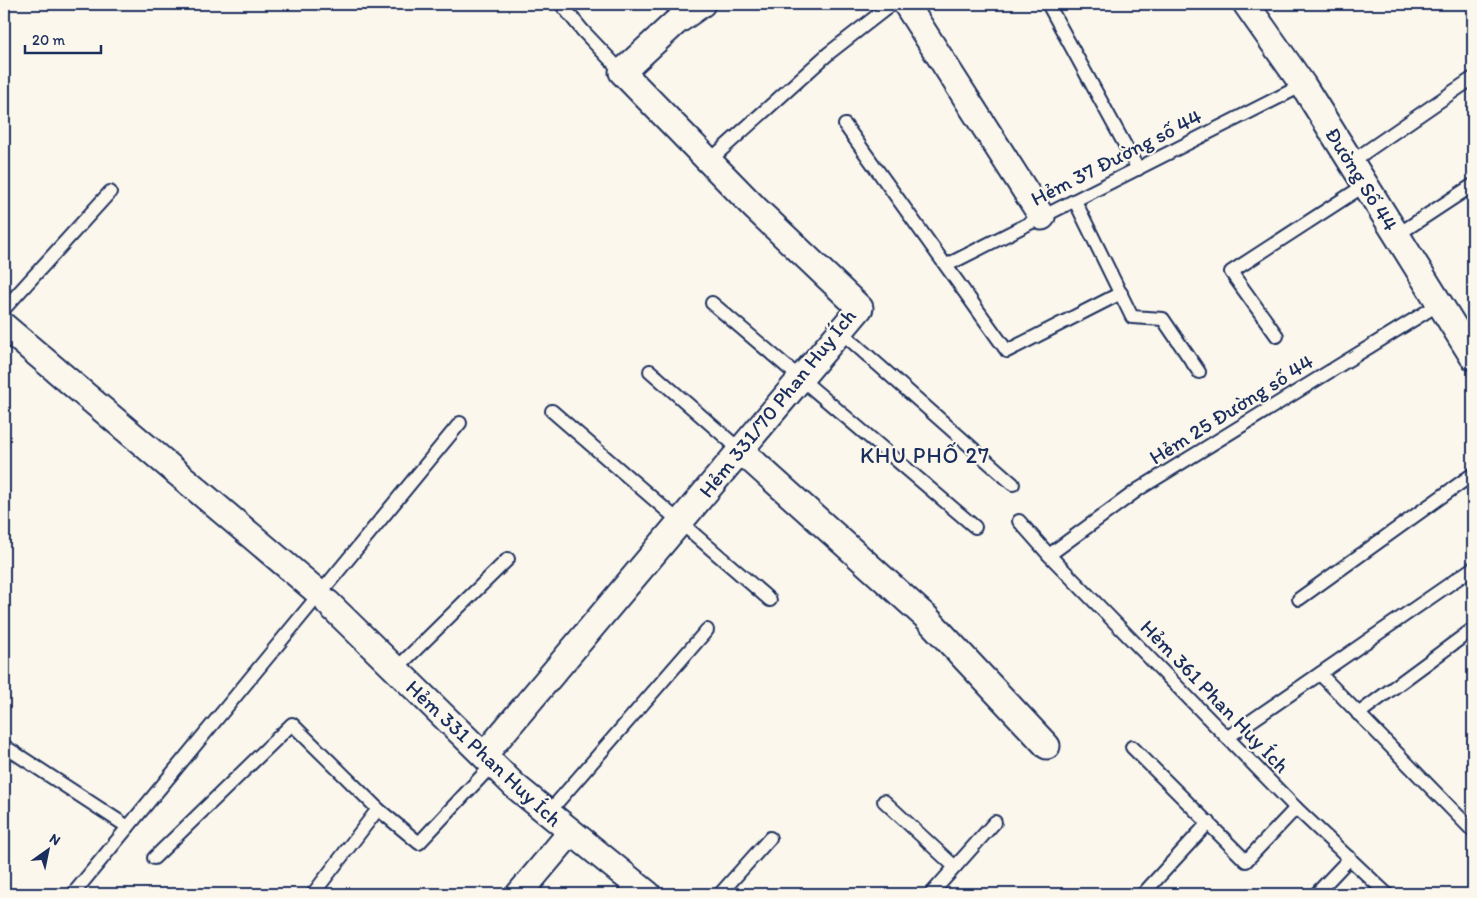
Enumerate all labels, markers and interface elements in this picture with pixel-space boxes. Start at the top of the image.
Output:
scale bar [25,22,101,54]
text: 20 m [32,31,66,49]
street label: Hẻm 37 Đường số 44 [1026,103,1206,211]
street label: Đường Số 44 [1320,123,1404,236]
street label: Hẻm 331/70 Phan Huy Ích [693,303,861,502]
street label: Hẻm 25 Đường số 44 [1144,348,1318,470]
district label: KHU PHỐ 27 [860,442,990,469]
street label: Hẻm 361 Phan Huy Ích [1135,614,1295,778]
street label: Hẻm 331 Phan Huy Ích [401,674,567,832]
north arrow [22,826,72,876]
text: N [46,830,63,849]

